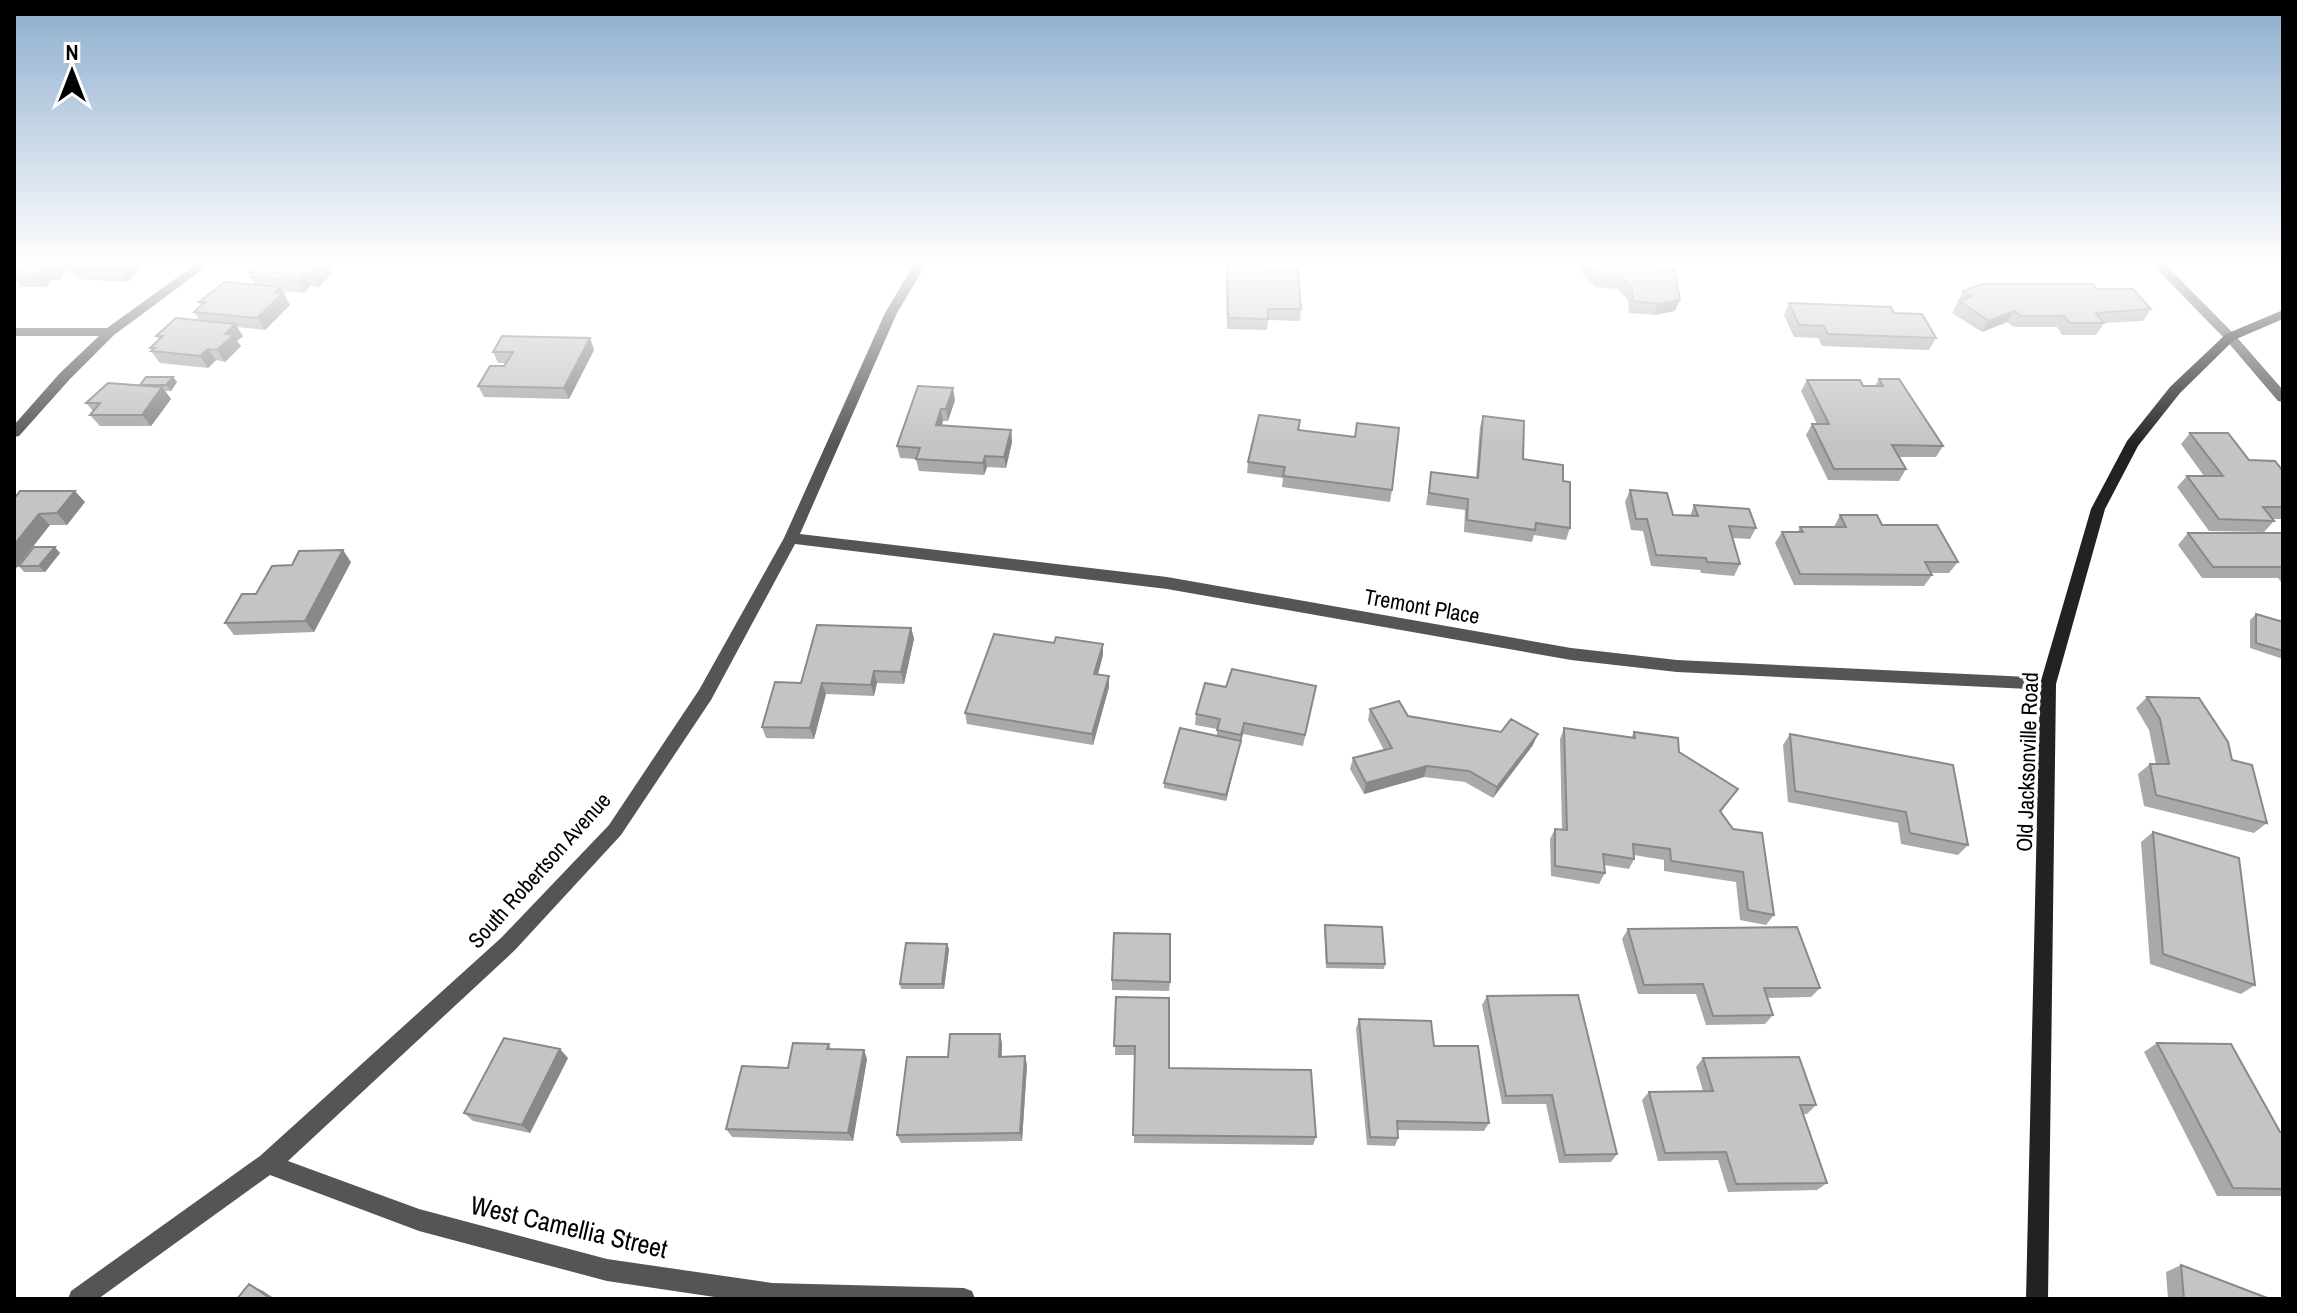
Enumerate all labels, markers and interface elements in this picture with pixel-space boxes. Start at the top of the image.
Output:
north arrow [32,32,112,112]
text: N [65,37,79,67]
street label: Tremont Place [1362,581,1482,631]
street label: Old Jacksonville Road [2009,672,2045,852]
street label: South Robertson Avenue [461,786,617,954]
street label: West Camellia Street [467,1187,671,1266]

